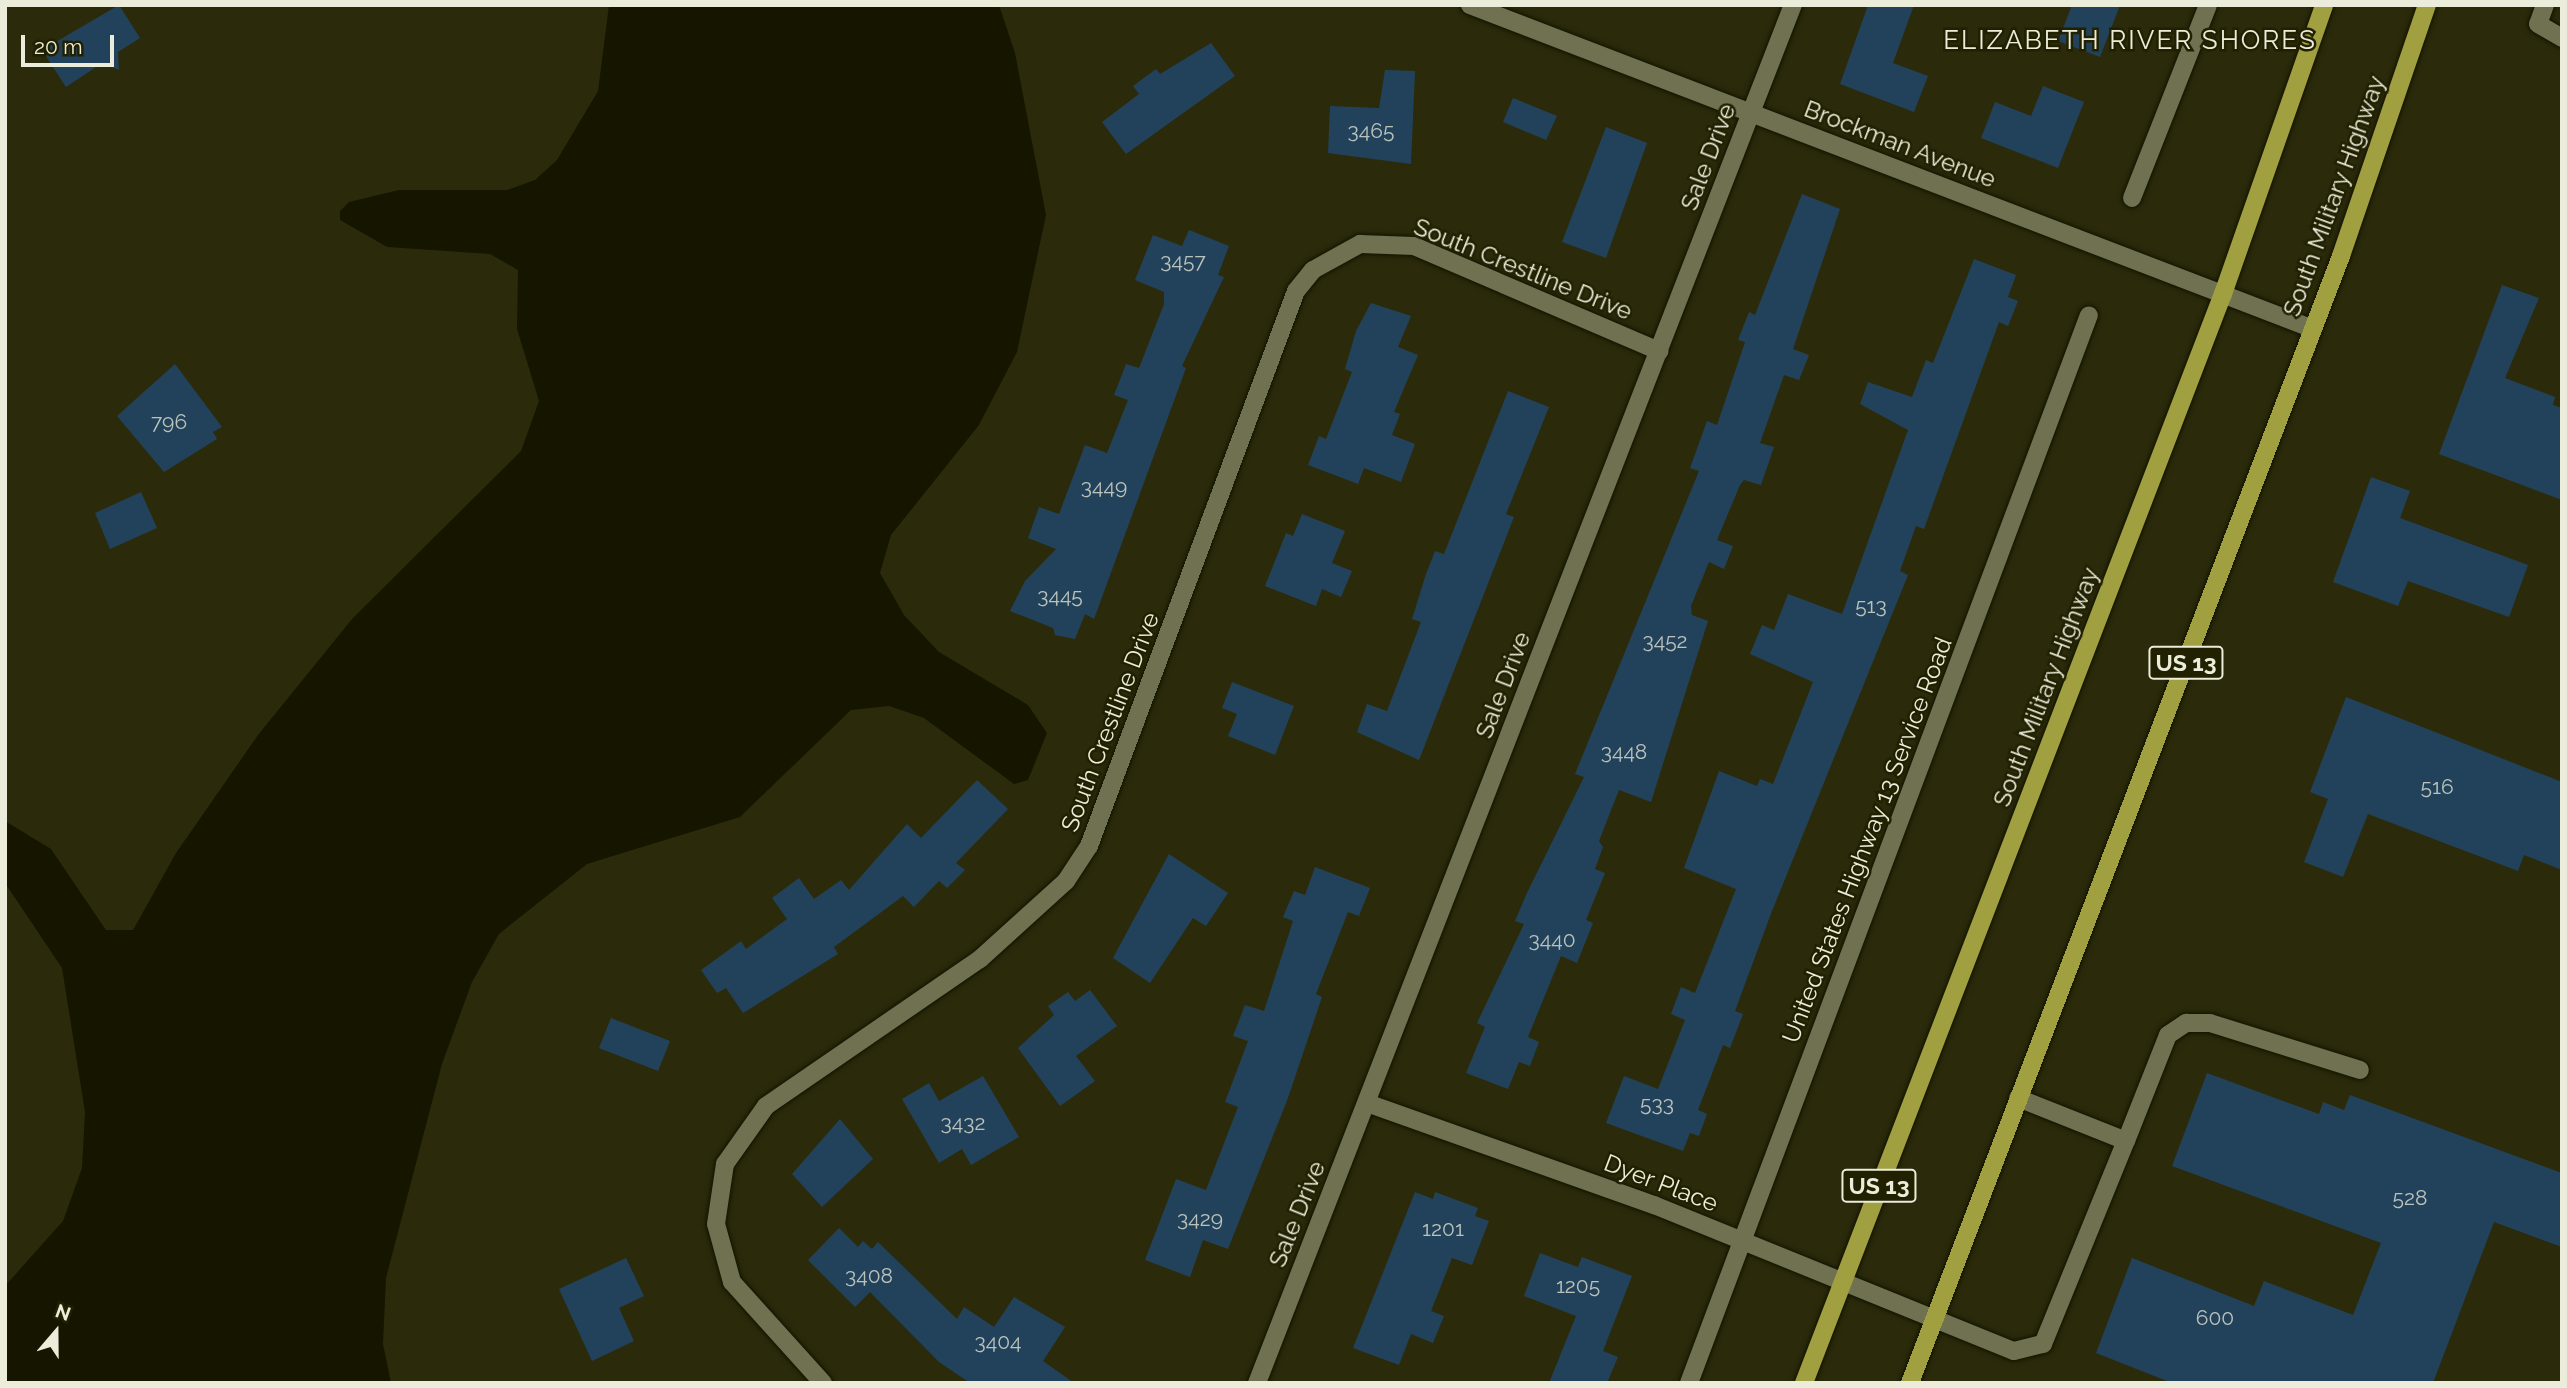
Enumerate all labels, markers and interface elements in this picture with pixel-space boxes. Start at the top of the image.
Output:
scale bar [24,21,117,65]
district label: ELIZABETH RIVER SHORES [1946,25,2314,57]
text: 20 m [34,34,82,59]
street label: South Military Highway [2277,72,2391,320]
street label: Brockman Avenue [1800,94,2000,194]
street label: Sale Drive [1675,100,1741,214]
house number: 3465 [1348,118,1394,144]
street label: South Crestline Drive [1410,212,1636,326]
house number: 3457 [1160,248,1206,274]
house number: 796 [151,409,187,435]
house number: 3449 [1081,474,1127,500]
street label: South Military Highway [1987,563,2105,811]
house number: 3445 [1037,583,1083,609]
house number: 513 [1855,593,1887,619]
street label: South Crestline Drive [1055,608,1165,836]
street label: Sale Drive [1470,628,1536,742]
house number: 3452 [1642,628,1688,654]
street label: United States Highway 13 Service Road [1776,633,1958,1047]
road number: US 13 [2148,643,2224,682]
house number: 3448 [1601,739,1647,765]
house number: 516 [2420,774,2454,800]
house number: 3440 [1529,927,1575,953]
house number: 533 [1640,1091,1674,1117]
house number: 3432 [941,1110,985,1136]
street label: Dyer Place [1600,1148,1722,1218]
street label: Sale Drive [1263,1157,1331,1271]
road number: US 13 [1840,1166,1918,1205]
house number: 528 [2393,1185,2427,1211]
house number: 3429 [1177,1206,1223,1232]
house number: 1201 [1422,1216,1464,1242]
house number: 3408 [845,1263,893,1289]
house number: 1205 [1556,1273,1600,1299]
north arrow [21,1297,91,1367]
text: N [53,1299,74,1325]
house number: 600 [2196,1305,2234,1331]
house number: 3404 [975,1329,1021,1355]

